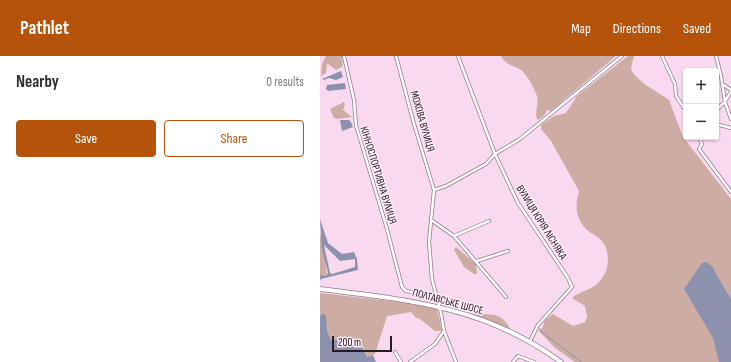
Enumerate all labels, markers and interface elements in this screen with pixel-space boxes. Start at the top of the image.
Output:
text: Pathlet [20,17,69,40]
text: Map [571,20,591,37]
text: Directions [613,20,661,37]
text: Saved [683,20,711,37]
map controls [683,68,719,140]
button: + [683,68,719,104]
text: Nearby [16,72,59,92]
text: 0 results [266,74,304,90]
street label: МОХОВА ВУЛИЦЯ [408,89,437,153]
button: − [683,104,719,140]
button: Save [16,120,156,157]
button: Share [164,120,304,157]
street label: КІННОСПОРТИВНА ВУЛИЦЯ [357,125,400,226]
street label: ВУЛИЦЯ ЮРІЯ ЛІСНЯКА [513,183,570,262]
street label: ПОЛТАВСЬКЕ ШОСЕ [411,286,485,317]
scale bar [332,334,392,353]
text: 200 m [338,336,361,349]

